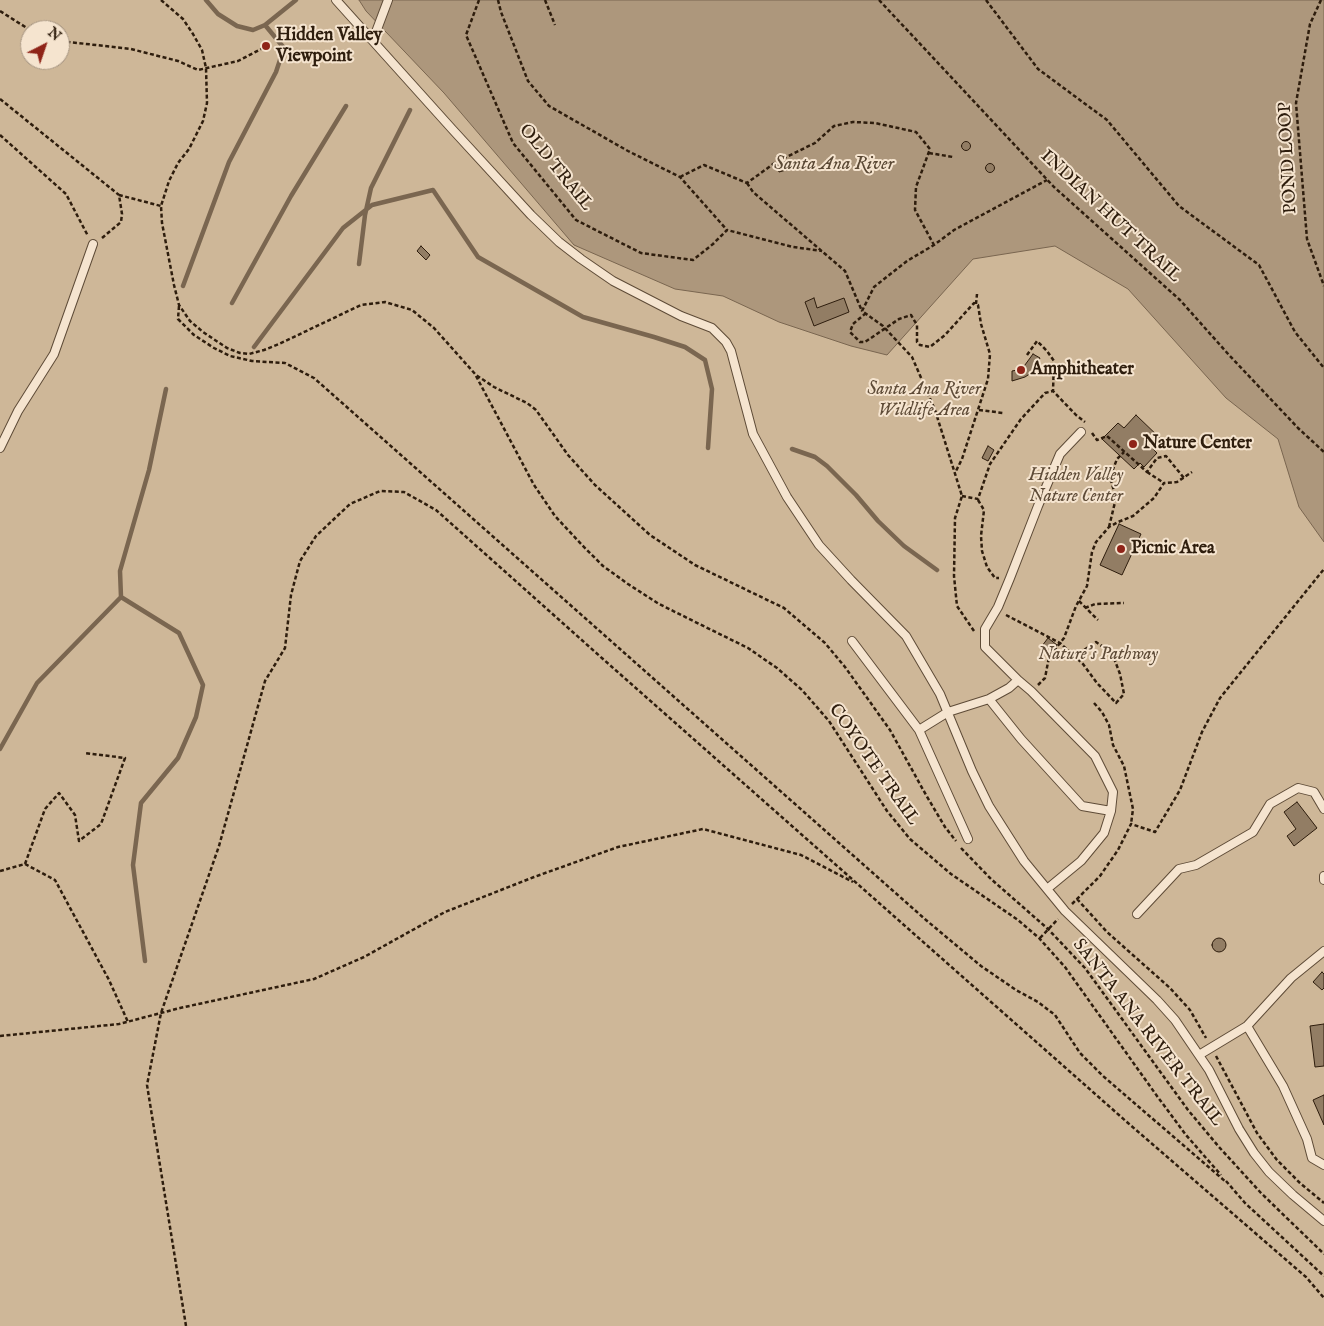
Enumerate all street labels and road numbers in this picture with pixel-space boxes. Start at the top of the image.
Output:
street label: POND LOOP [1275,102,1303,214]
street label: OLD TRAIL [513,120,597,216]
street label: INDIAN HUT TRAIL [1035,146,1185,288]
street label: COYOTE TRAIL [823,700,923,830]
street label: SANTA ANA RIVER TRAIL [1067,935,1227,1131]

